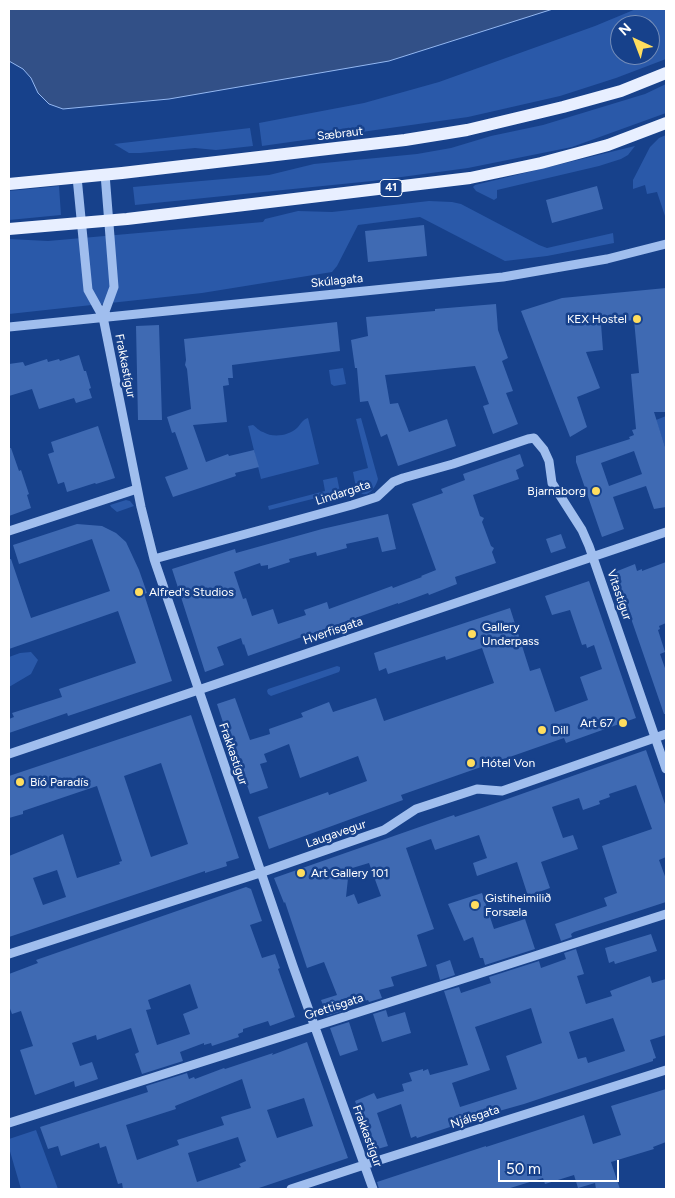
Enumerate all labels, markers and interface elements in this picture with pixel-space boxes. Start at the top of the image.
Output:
north arrow [610,15,660,65]
text: N [615,19,635,39]
street label: Sæbraut [316,124,364,144]
road number: 41 [380,180,402,197]
street label: Skúlagata [310,271,364,291]
place label: KEX Hostel [567,312,627,326]
marker: KEX Hostel [631,313,643,325]
street label: Frakkastígur [112,333,138,399]
street label: Lindargata [314,477,372,509]
place label: Bjarnaborg [527,484,586,498]
marker: Bjarnaborg [590,485,602,497]
street label: Vitastígur [604,568,634,622]
place label: Alfred's Studios [149,585,234,599]
marker: Alfred's Studios [133,586,145,598]
street label: Hverfisgata [301,614,365,648]
place label: Gallery Underpass [482,620,539,648]
marker: Gallery Underpass [466,628,478,640]
place label: Art 67 [580,716,613,730]
marker: Art 67 [617,717,629,729]
street label: Frakkastígur [216,721,250,787]
place label: Dill [552,723,568,737]
marker: Dill [536,724,548,736]
place label: Hótel Von [481,756,535,770]
marker: Hótel Von [465,757,477,769]
place label: Bíó Paradís [30,775,89,789]
marker: Bíó Paradís [14,776,26,788]
street label: Laugavegur [304,817,368,851]
place label: Art Gallery 101 [311,866,389,880]
marker: Art Gallery 101 [295,867,307,879]
place label: Gistiheimilið Forsæla [485,891,551,919]
marker: Gistiheimilið Forsæla [469,899,481,911]
street label: Grettisgata [303,991,365,1023]
street label: Njálsgata [449,1102,501,1132]
street label: Frakkastígur [349,1103,385,1169]
scale bar [500,1150,621,1182]
text: 50 m [506,1160,541,1178]

